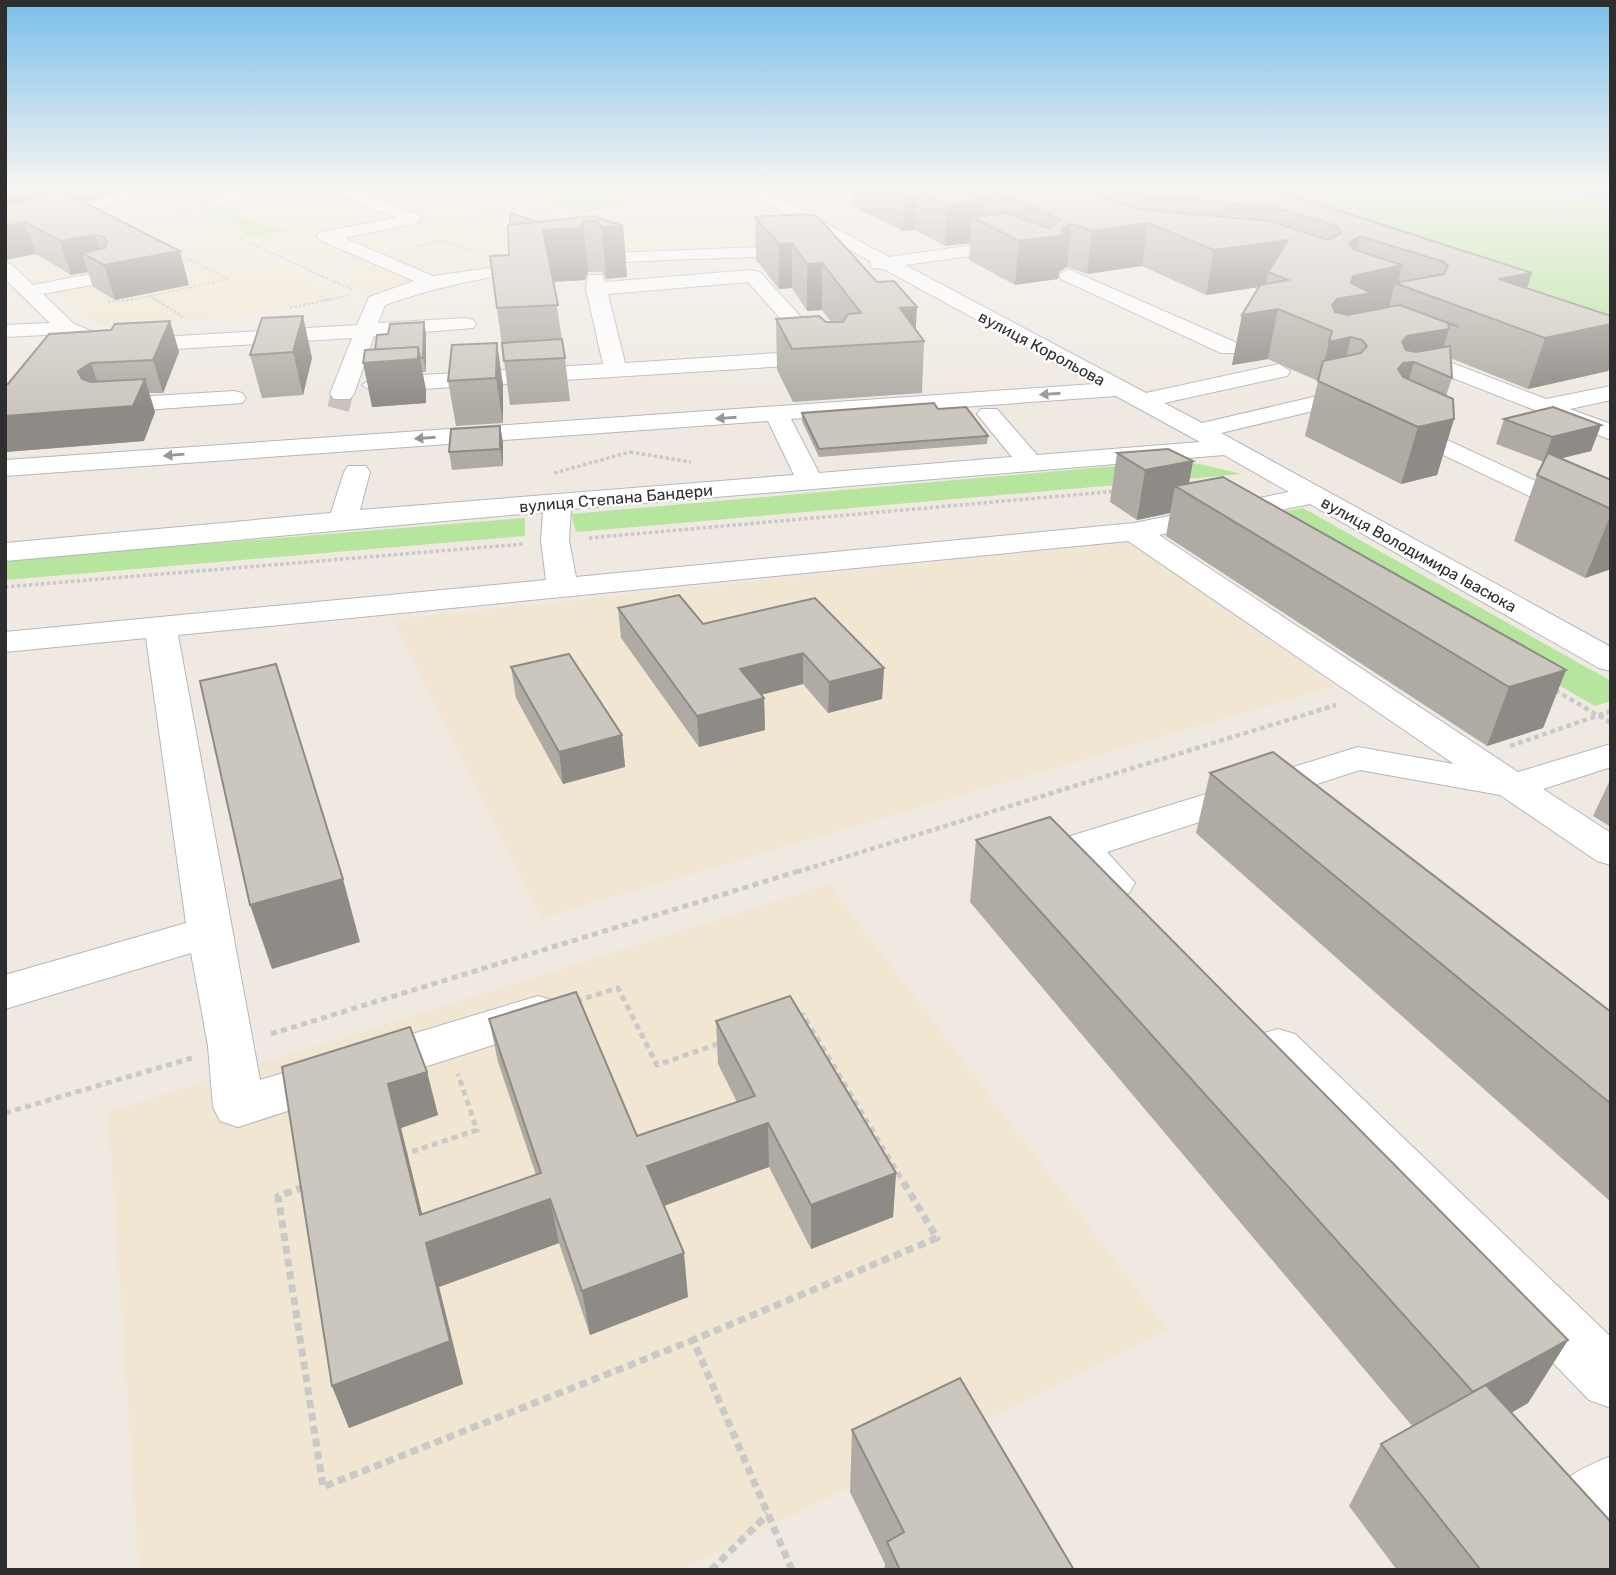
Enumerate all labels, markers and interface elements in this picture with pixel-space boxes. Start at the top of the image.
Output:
street label: вулиця Корольова [975,307,1108,390]
one-way arrow [1039,389,1061,400]
one-way arrow [715,413,737,424]
one-way arrow [414,433,436,444]
one-way arrow [163,450,185,461]
street label: вулиця Степана Бандери [519,481,714,516]
street label: вулиця Володимира Івасюка [1318,493,1520,616]

